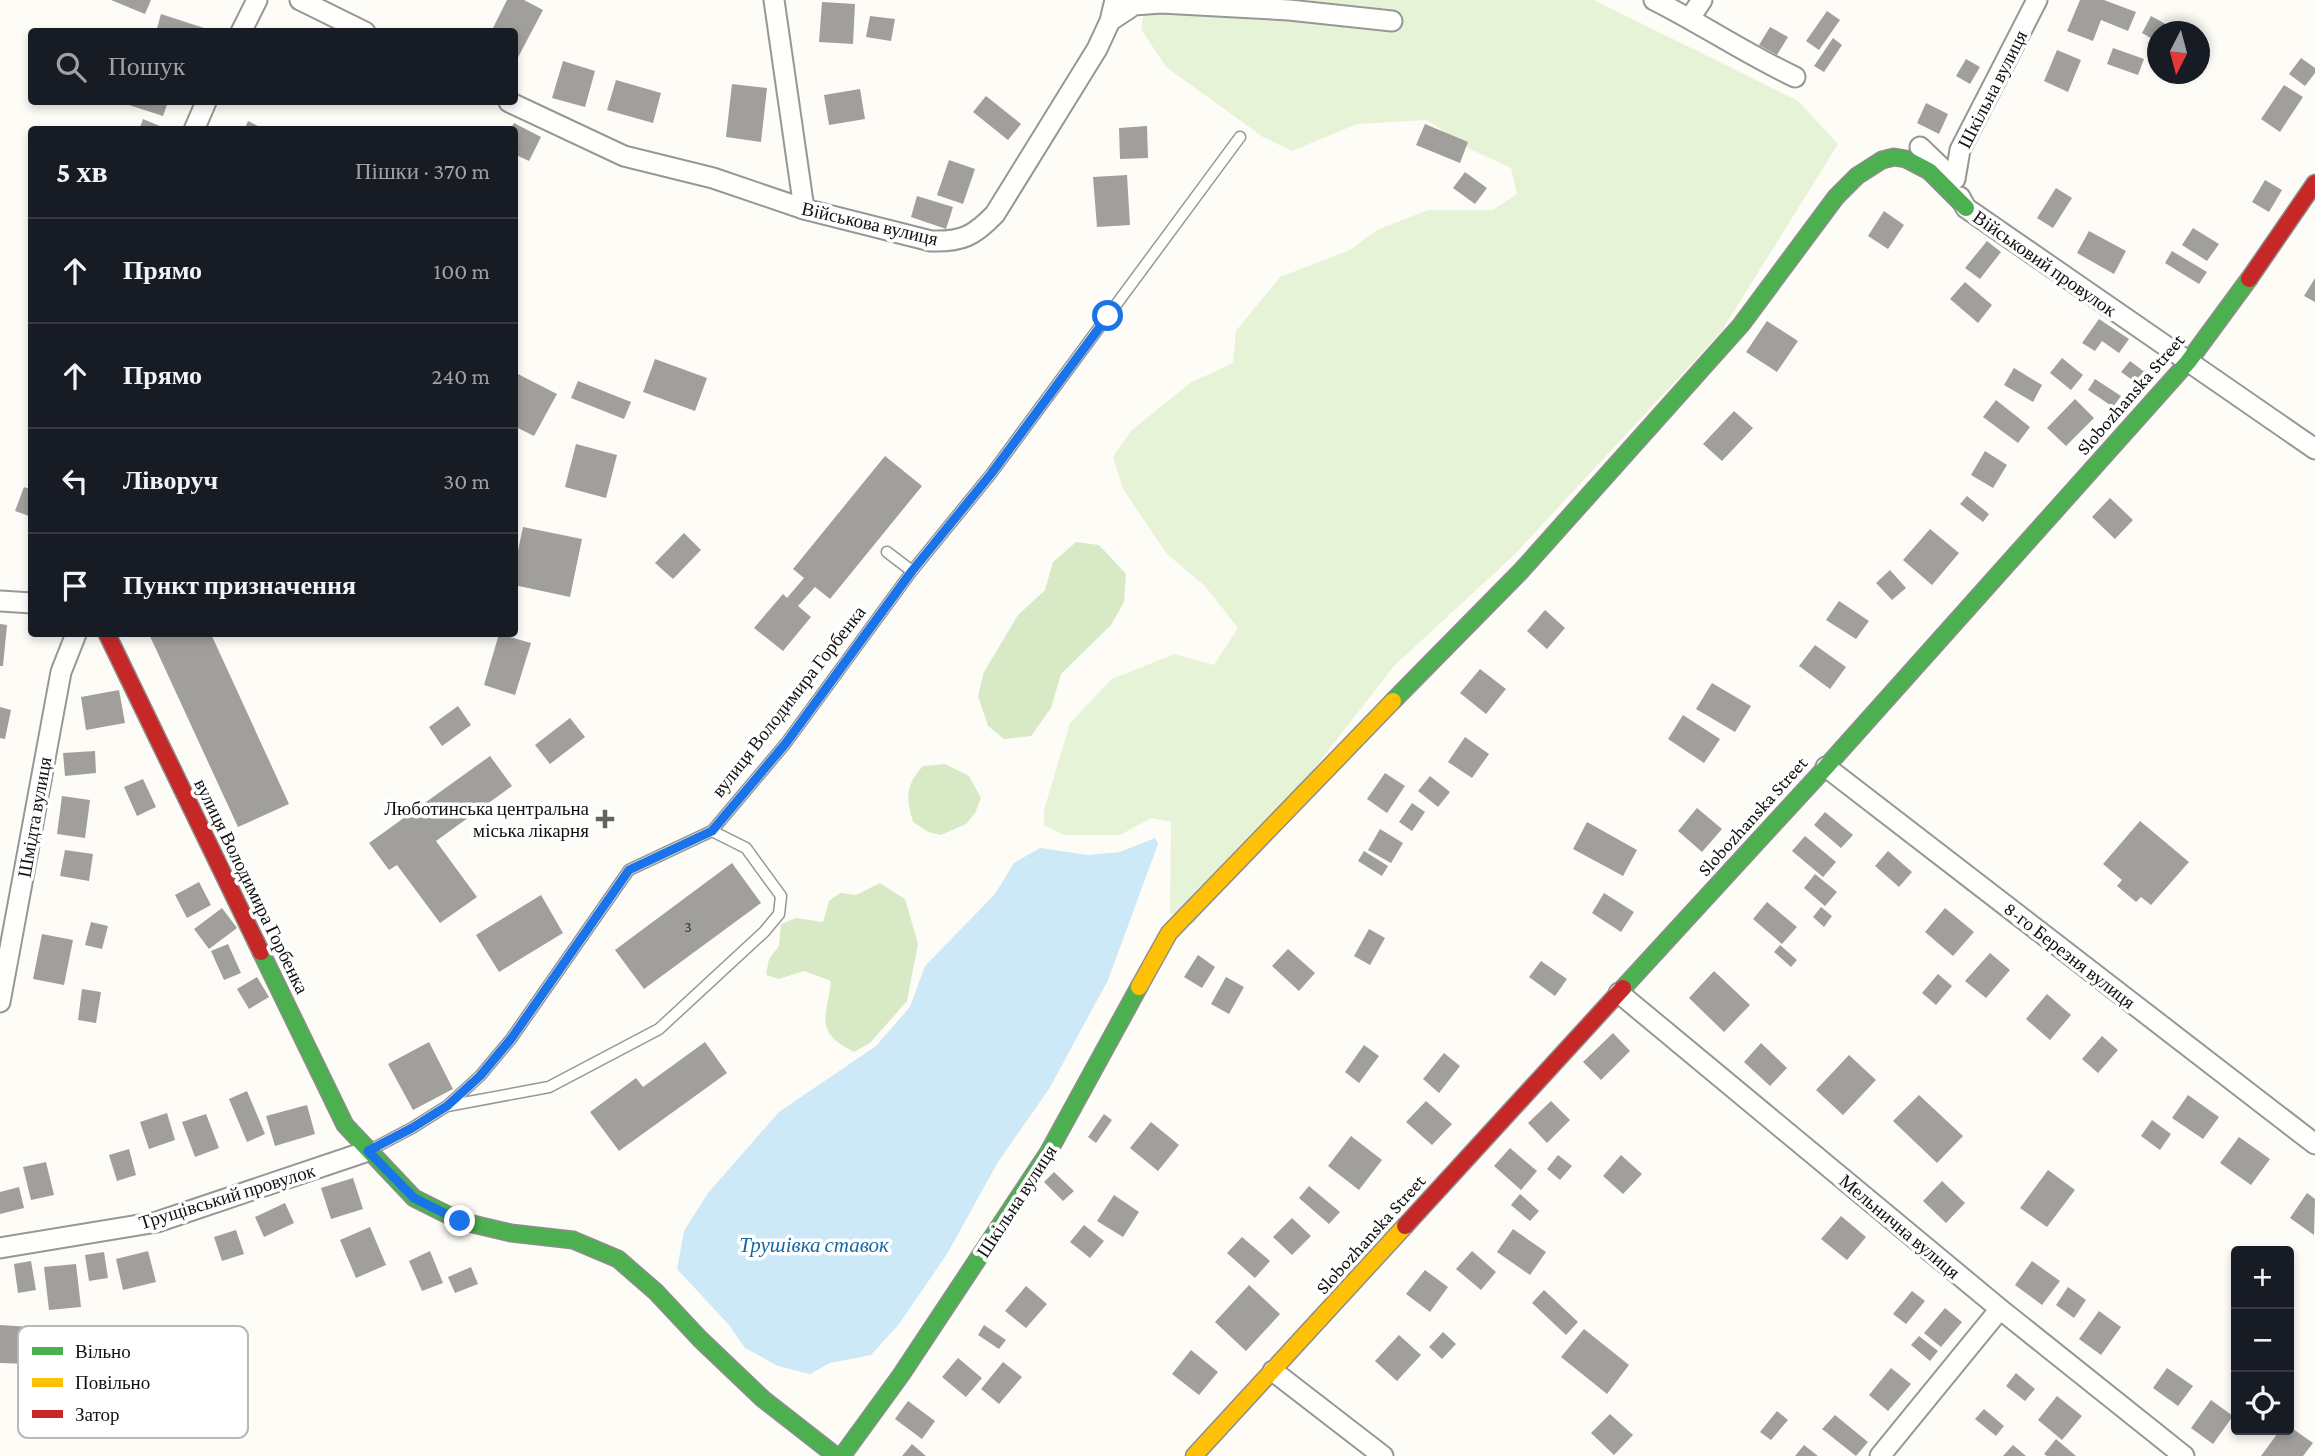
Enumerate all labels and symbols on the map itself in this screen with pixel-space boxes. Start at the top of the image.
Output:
north arrow [2147,21,2210,84]
street label: Шкільна вулиця [1954,27,2031,152]
street label: Військова вулиця [800,198,940,249]
street label: Військовий провулок [1969,206,2121,321]
route start [1092,300,1123,331]
street label: Slobozhanska Street [2072,329,2189,459]
street label: вулиця Володимира Горбенка [707,601,870,801]
street label: Slobozhanska Street [1693,752,1812,880]
street label: Шмідта вулиця [14,755,55,879]
street label: вулиця Володимира Горбенка [190,775,313,998]
place label: Люботинська центральна міська лікарня [384,798,590,841]
marker: Люботинська центральна міська лікарня [595,809,615,829]
street label: 8-го Березня вулиця [2000,898,2140,1013]
house number: 3 [684,918,692,935]
street label: Шкільна вулиця [972,1141,1061,1261]
street label: Трущівський провулок [137,1159,318,1233]
street label: Slobozhanska Street [1311,1170,1430,1298]
street label: Мельнична вулиця [1835,1170,1964,1283]
route end [444,1205,475,1236]
water label: Трушівка ставок [739,1233,889,1257]
legend [18,1326,248,1438]
text: Вільно [75,1341,131,1362]
text: Повільно [75,1372,150,1393]
text: Затор [75,1404,120,1425]

